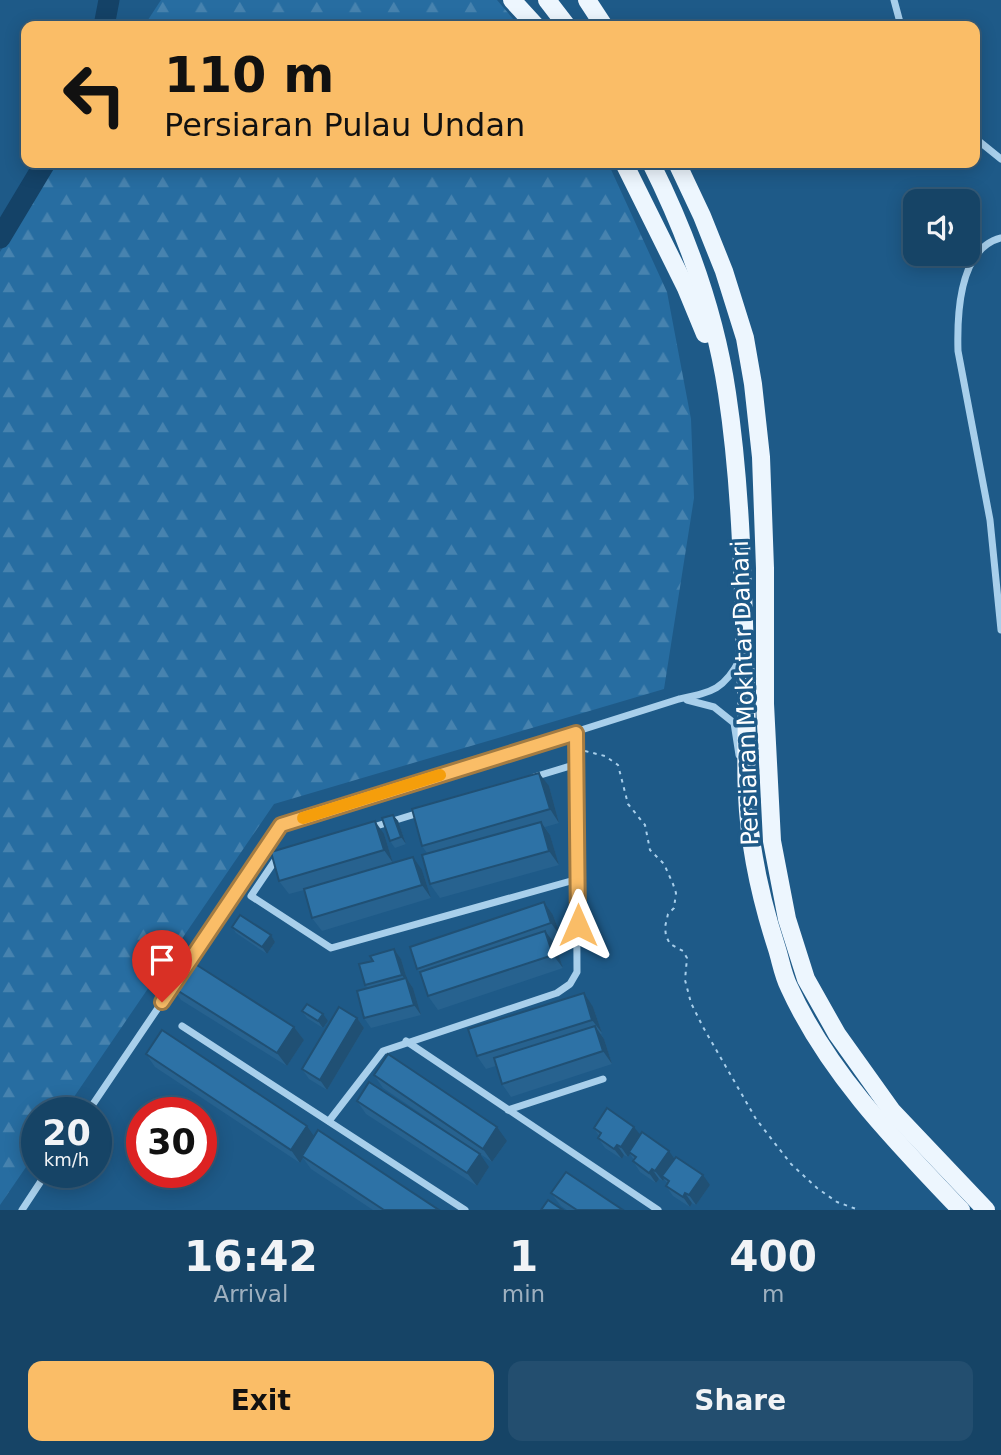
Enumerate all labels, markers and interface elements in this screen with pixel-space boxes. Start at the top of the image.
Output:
text: 110 m [164,47,334,104]
icon: left [49,49,140,140]
text: Persiaran Pulau Undan [164,106,525,144]
map controls [903,189,980,266]
button: sound [903,189,980,266]
street label: Persiaran Mokhtar Dahari [726,540,764,846]
position arrow [541,888,615,962]
pin [132,930,192,1002]
icon: arrive [143,941,181,979]
speed limit sign: 30 [126,1097,217,1188]
text: 20 [42,1113,91,1153]
text: km/h [44,1149,89,1170]
text: 16:42 [184,1232,318,1281]
text: 1 [509,1232,538,1281]
text: 400 [729,1232,817,1281]
text: Arrival [214,1281,288,1307]
text: min [502,1281,545,1307]
text: m [762,1281,784,1307]
button: Exit [28,1361,494,1441]
button: Share [508,1361,973,1441]

